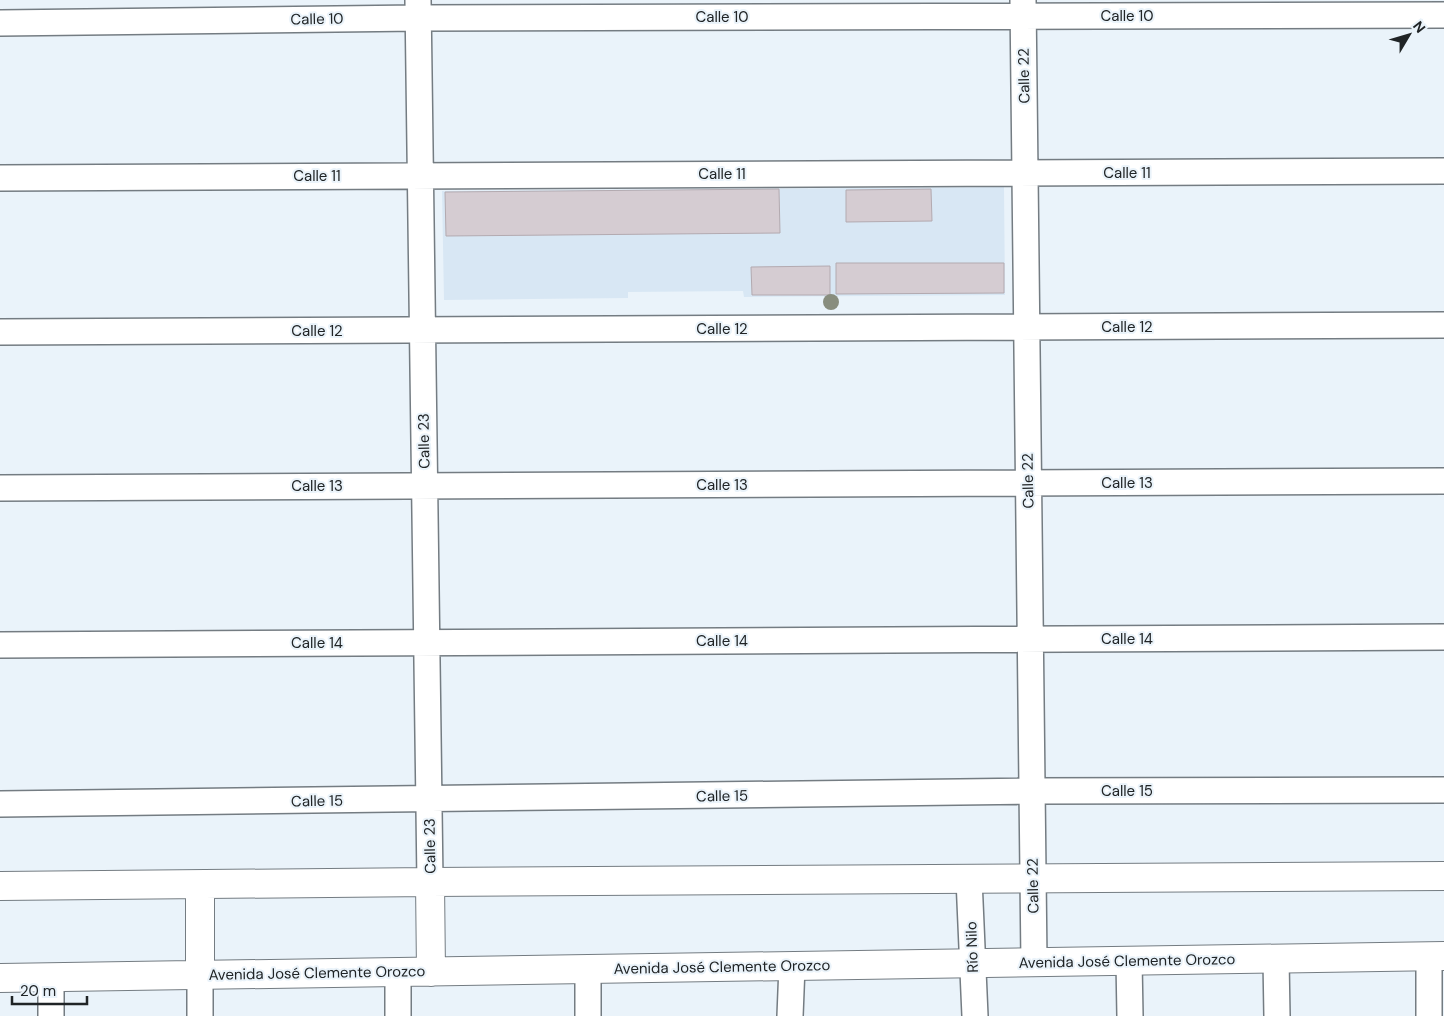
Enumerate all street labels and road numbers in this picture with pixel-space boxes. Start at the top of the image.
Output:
street label: Calle 10 [1100,6,1154,26]
street label: Calle 10 [695,7,749,27]
street label: Calle 10 [290,9,344,29]
street label: Calle 22 [1014,48,1034,104]
street label: Calle 11 [1103,163,1151,183]
street label: Calle 11 [698,164,746,184]
street label: Calle 11 [293,166,341,186]
street label: Calle 12 [1101,317,1153,337]
street label: Calle 12 [696,319,748,339]
street label: Calle 12 [291,321,343,341]
street label: Calle 23 [414,413,434,469]
street label: Calle 22 [1018,453,1038,509]
street label: Calle 13 [1101,473,1153,493]
street label: Calle 13 [696,475,748,495]
street label: Calle 13 [291,476,343,496]
street label: Calle 14 [1101,629,1153,649]
street label: Calle 14 [696,631,748,651]
street label: Calle 14 [291,633,343,653]
street label: Calle 15 [1101,781,1153,801]
street label: Calle 15 [696,786,748,806]
street label: Calle 15 [291,791,343,811]
street label: Calle 23 [420,818,440,874]
street label: Calle 22 [1023,858,1043,914]
street label: Río Nilo [961,921,983,973]
street label: Avenida José Clemente Orozco [1018,949,1236,973]
street label: Avenida José Clemente Orozco [613,955,831,979]
street label: Avenida José Clemente Orozco [208,961,426,985]

